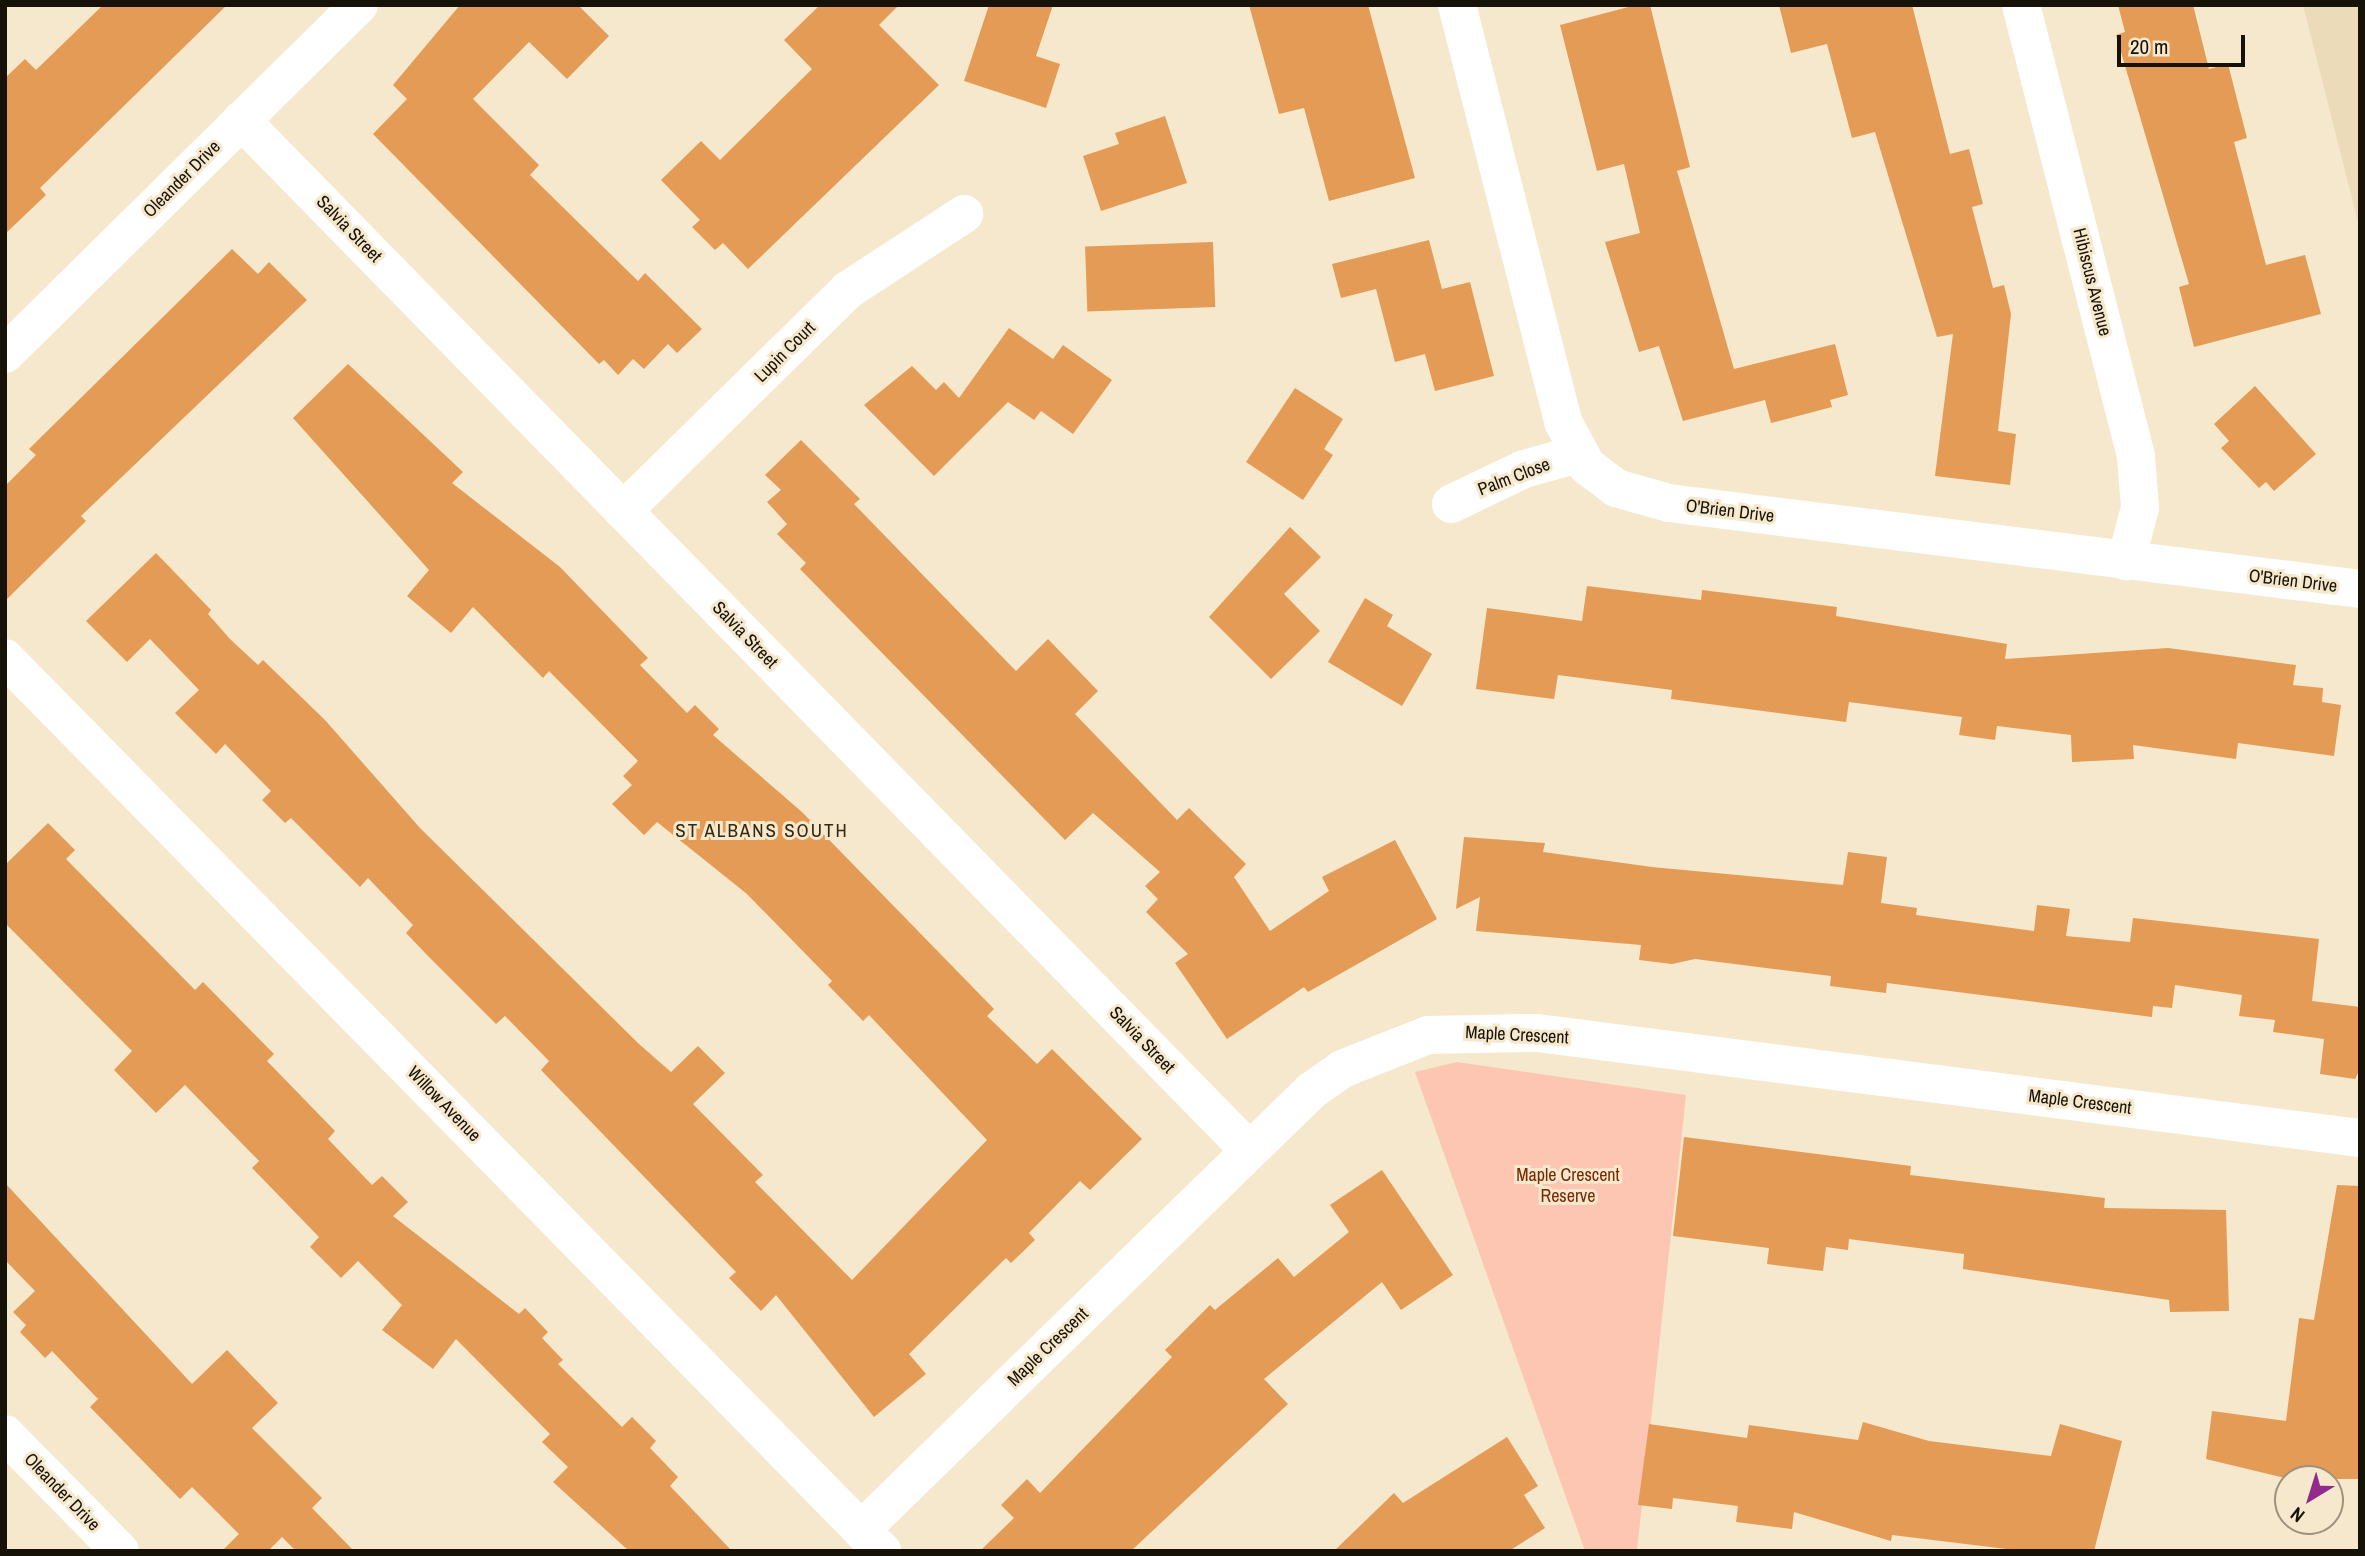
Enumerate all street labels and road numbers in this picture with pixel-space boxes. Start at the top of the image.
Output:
street label: Oleander Drive [139,136,225,222]
street label: Salvia Street [312,191,386,267]
street label: Hibiscus Avenue [2068,225,2116,339]
street label: Lupin Court [750,317,820,387]
street label: Palm Close [1475,453,1553,501]
street label: O'Brien Drive [1685,495,1775,527]
street label: O'Brien Drive [2248,565,2338,597]
street label: Salvia Street [708,597,782,673]
street label: Salvia Street [1105,1002,1179,1078]
street label: Maple Crescent [1465,1022,1569,1048]
street label: Willow Avenue [402,1061,486,1147]
street label: Maple Crescent [2027,1085,2133,1119]
street label: Maple Crescent [1003,1303,1093,1391]
street label: Oleander Drive [19,1449,105,1535]

